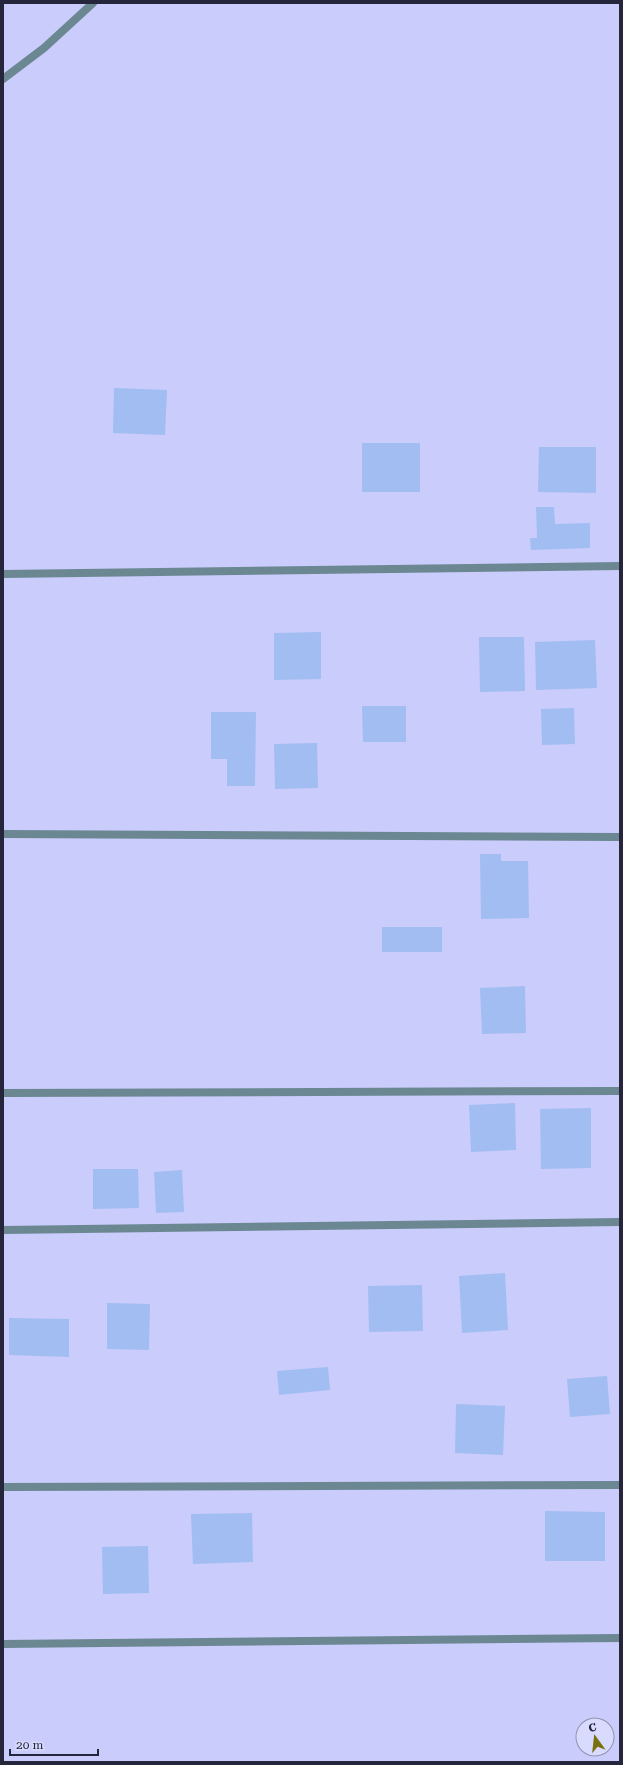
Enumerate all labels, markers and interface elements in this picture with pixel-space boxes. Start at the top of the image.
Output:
north arrow [575,1717,615,1757]
text: С [587,1720,598,1735]
scale bar [10,1731,98,1757]
text: 20 m [16,1738,43,1752]

